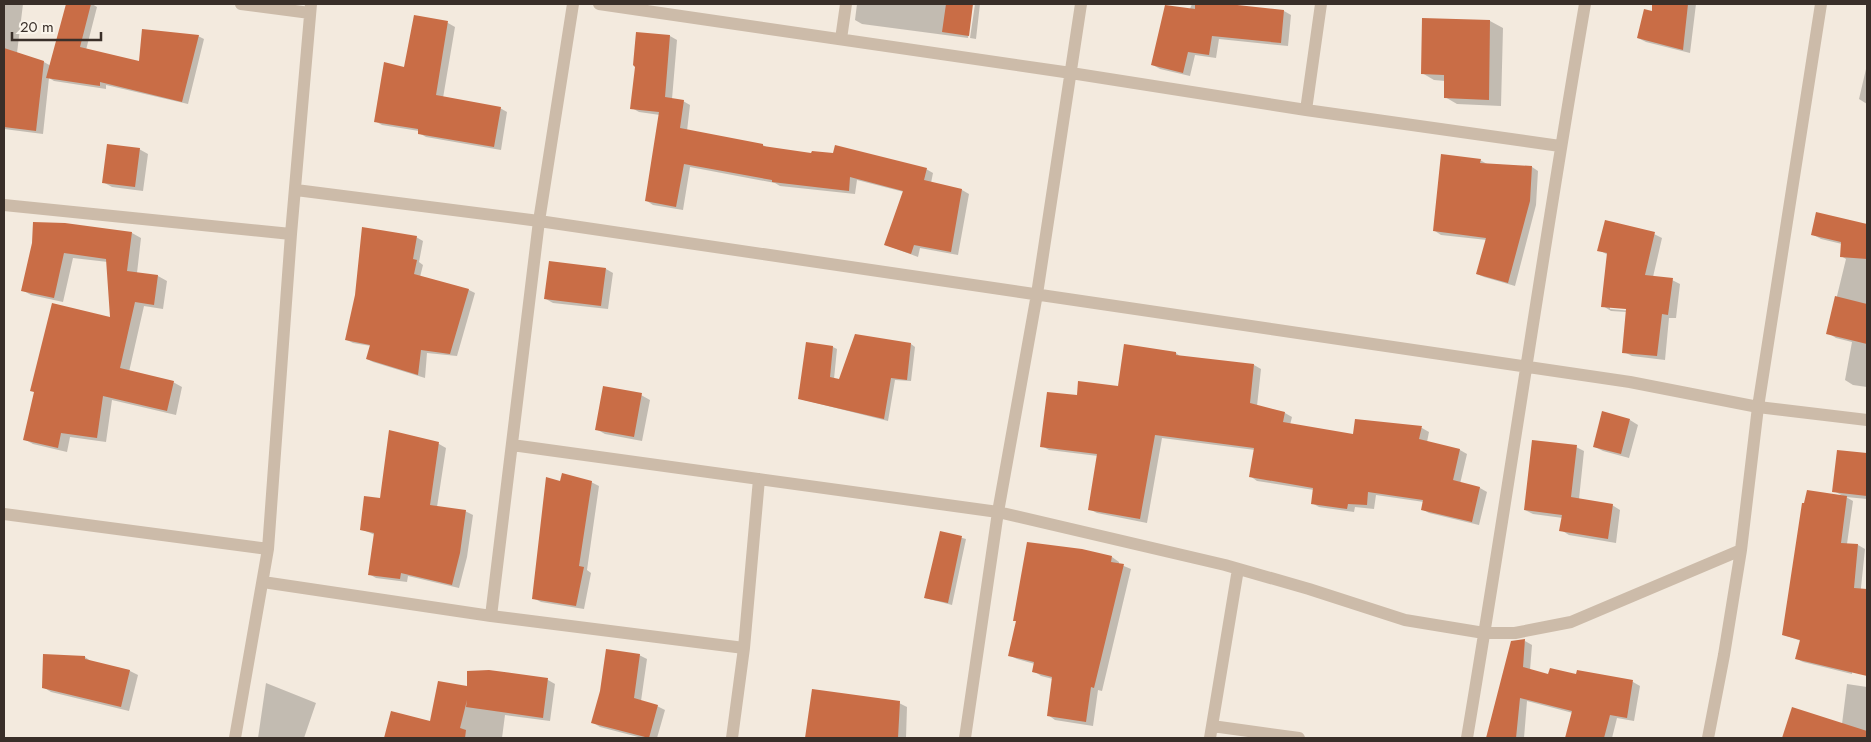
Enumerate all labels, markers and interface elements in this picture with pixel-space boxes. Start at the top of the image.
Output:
scale bar [12,10,101,42]
text: 20 m [20,16,54,38]

